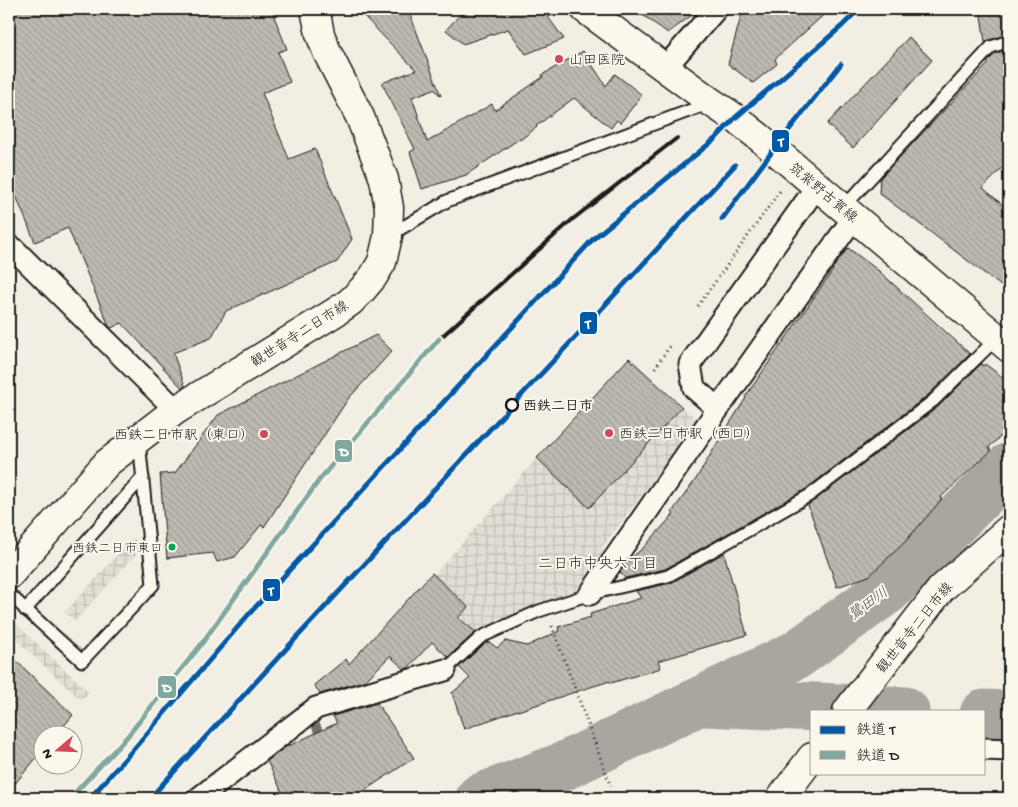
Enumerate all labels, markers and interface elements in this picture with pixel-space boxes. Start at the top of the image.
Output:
marker: 山田医院 [553,53,565,65]
place label: 山田医院 [569,53,625,70]
line badge: T [771,129,790,153]
text: T [777,135,785,152]
street label: 筑紫野古賀線 [785,160,860,227]
street label: 観世音寺二日市線 [248,298,352,372]
line badge: T [579,311,598,335]
text: T [584,317,592,334]
marker: 西鉄二日市 [505,398,519,412]
place label: 西鉄二日市 [523,399,593,416]
marker: 西鉄二日市駅（西口） [603,427,615,439]
place label: 西鉄二日市駅（西口） [619,427,759,444]
place label: 西鉄二日市駅（東口） [114,428,254,445]
marker: 西鉄二日市駅（東口） [258,428,270,440]
line badge: D [334,439,353,463]
text: D [337,445,349,462]
place label: 西鉄二日市東口 [72,542,163,557]
marker: 西鉄二日市東口 [167,542,177,552]
district label: 二日市中央六丁目 [538,555,658,574]
line badge: T [262,578,281,602]
street label: 観世音寺二日市線 [874,580,958,677]
water label: 鷺田川 [845,583,893,625]
text: T [267,584,275,601]
line badge: D [157,675,177,699]
text: D [160,681,172,698]
legend [810,710,986,774]
text: 鉄道 T [856,722,897,740]
north arrow [32,724,82,774]
text: N [39,746,58,761]
text: 鉄道 D [856,748,900,766]

